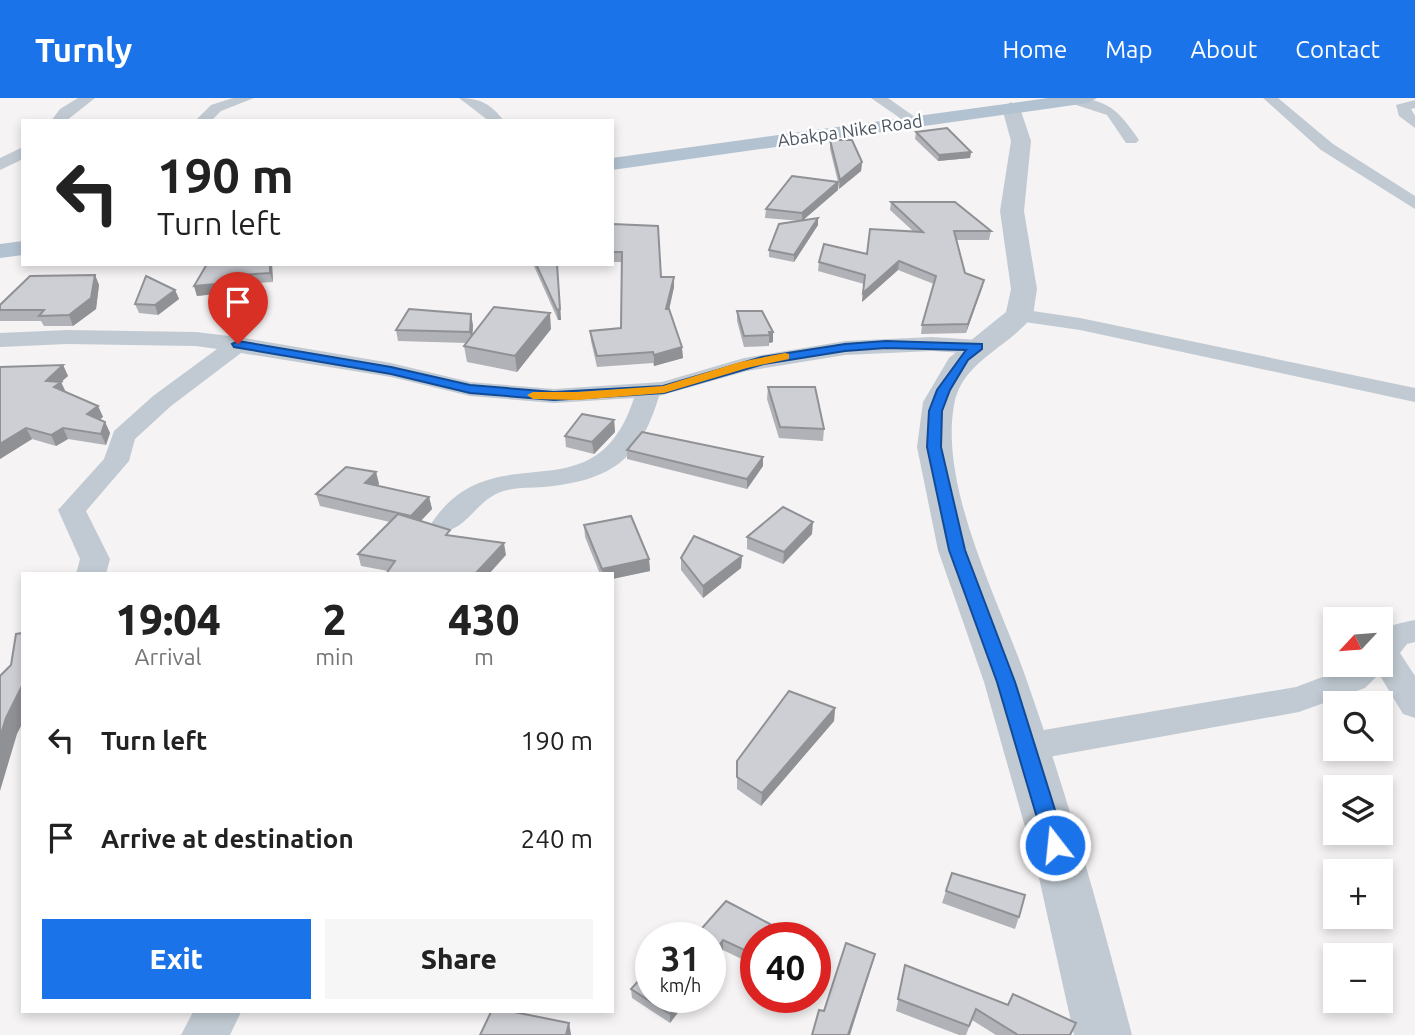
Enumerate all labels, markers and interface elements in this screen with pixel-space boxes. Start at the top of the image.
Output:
text: Turnly [35,31,132,68]
text: Home [1002,36,1067,63]
text: Map [1105,36,1152,63]
text: About [1190,36,1257,63]
text: Contact [1295,36,1380,63]
street label: Abakpa Nike Road [776,110,924,150]
icon: left [42,147,133,238]
text: 190 m [157,147,294,202]
text: Turn left [157,205,281,241]
pin [208,272,268,344]
icon: arrive [219,283,257,321]
text: 19:04 [116,596,221,643]
text: 2 [323,596,346,643]
text: 430 [448,596,519,643]
north arrow [1323,607,1393,677]
map controls [1323,607,1393,1013]
text: Arrival [135,644,202,669]
text: min [315,644,354,669]
text: m [474,644,494,669]
button: search [1323,691,1393,761]
icon: left [42,721,80,759]
text: Turn left [101,726,207,755]
text: 190 m [521,726,593,755]
button: layers [1323,775,1393,845]
position arrow [1018,808,1092,882]
icon: arrive [42,819,80,857]
text: Arrive at destination [101,824,354,853]
text: 240 m [521,824,593,853]
button: + [1323,859,1393,929]
button: Exit [42,919,311,999]
button: Share [325,919,593,999]
speed limit sign: 40 [740,922,831,1013]
text: 31 [661,938,700,978]
button: − [1323,943,1393,1013]
text: km/h [660,975,701,995]

